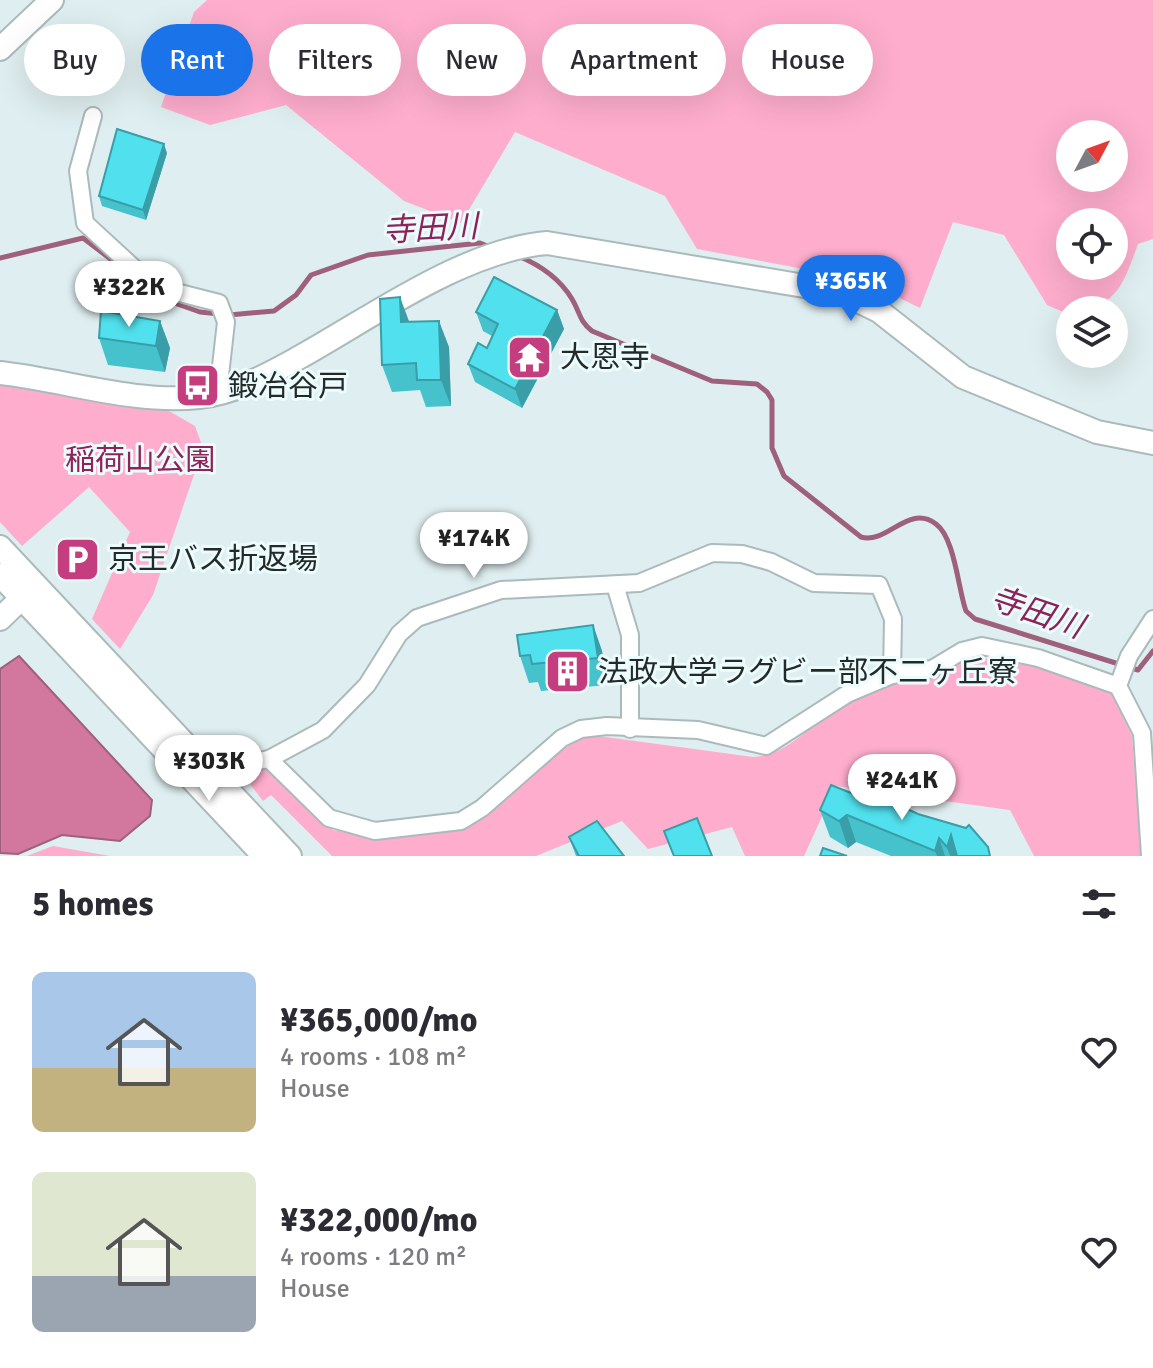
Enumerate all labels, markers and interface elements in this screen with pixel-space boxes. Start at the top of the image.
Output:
chip: Buy [24,24,125,96]
chip: Rent [141,24,253,96]
chip: Filters [269,24,401,96]
chip: New [417,24,526,96]
chip: Apartment [542,24,726,96]
chip: House [742,24,873,96]
north arrow [1056,120,1128,192]
map controls [1056,120,1128,368]
water label: 寺田川 [381,206,482,250]
button: locate [1056,208,1128,280]
pin: ¥365K [795,255,907,323]
pin: ¥322K [73,261,185,329]
text: ¥365K [815,265,887,297]
text: ¥322K [93,271,165,303]
button: layers [1056,296,1128,368]
temple icon: 大恩寺 [505,333,553,381]
place label: 大恩寺 [560,339,650,376]
bus stop icon: 鍛冶谷戸 [173,362,221,410]
place label: 鍛冶谷戸 [228,368,348,405]
park label: 稲荷山公園 [65,442,215,479]
pin: ¥174K [418,512,530,580]
text: ¥174K [438,522,510,554]
parking icon: 京王バス折返場 [53,535,101,583]
place label: 京王バス折返場 [108,541,318,578]
water label: 寺田川 [985,578,1091,648]
building icon: 法政大学ラグビー部不二ヶ丘寮 [543,648,591,696]
place label: 法政大学ラグビー部不二ヶ丘寮 [598,654,1018,691]
pin: ¥303K [153,735,265,803]
text: ¥303K [173,745,245,777]
pin: ¥241K [846,754,958,822]
text: ¥241K [866,764,938,796]
icon: filters [1077,882,1121,926]
text: 5 homes [32,883,153,925]
text: ¥365,000/mo [280,999,478,1041]
icon: home [96,1004,192,1100]
icon: heart [1077,1030,1121,1074]
text: 4 rooms · 108 m² [280,1041,467,1073]
text: House [280,1073,350,1105]
text: ¥322,000/mo [280,1199,478,1241]
icon: home [96,1204,192,1300]
icon: heart [1077,1230,1121,1274]
text: 4 rooms · 120 m² [280,1241,467,1273]
text: House [280,1273,350,1305]

